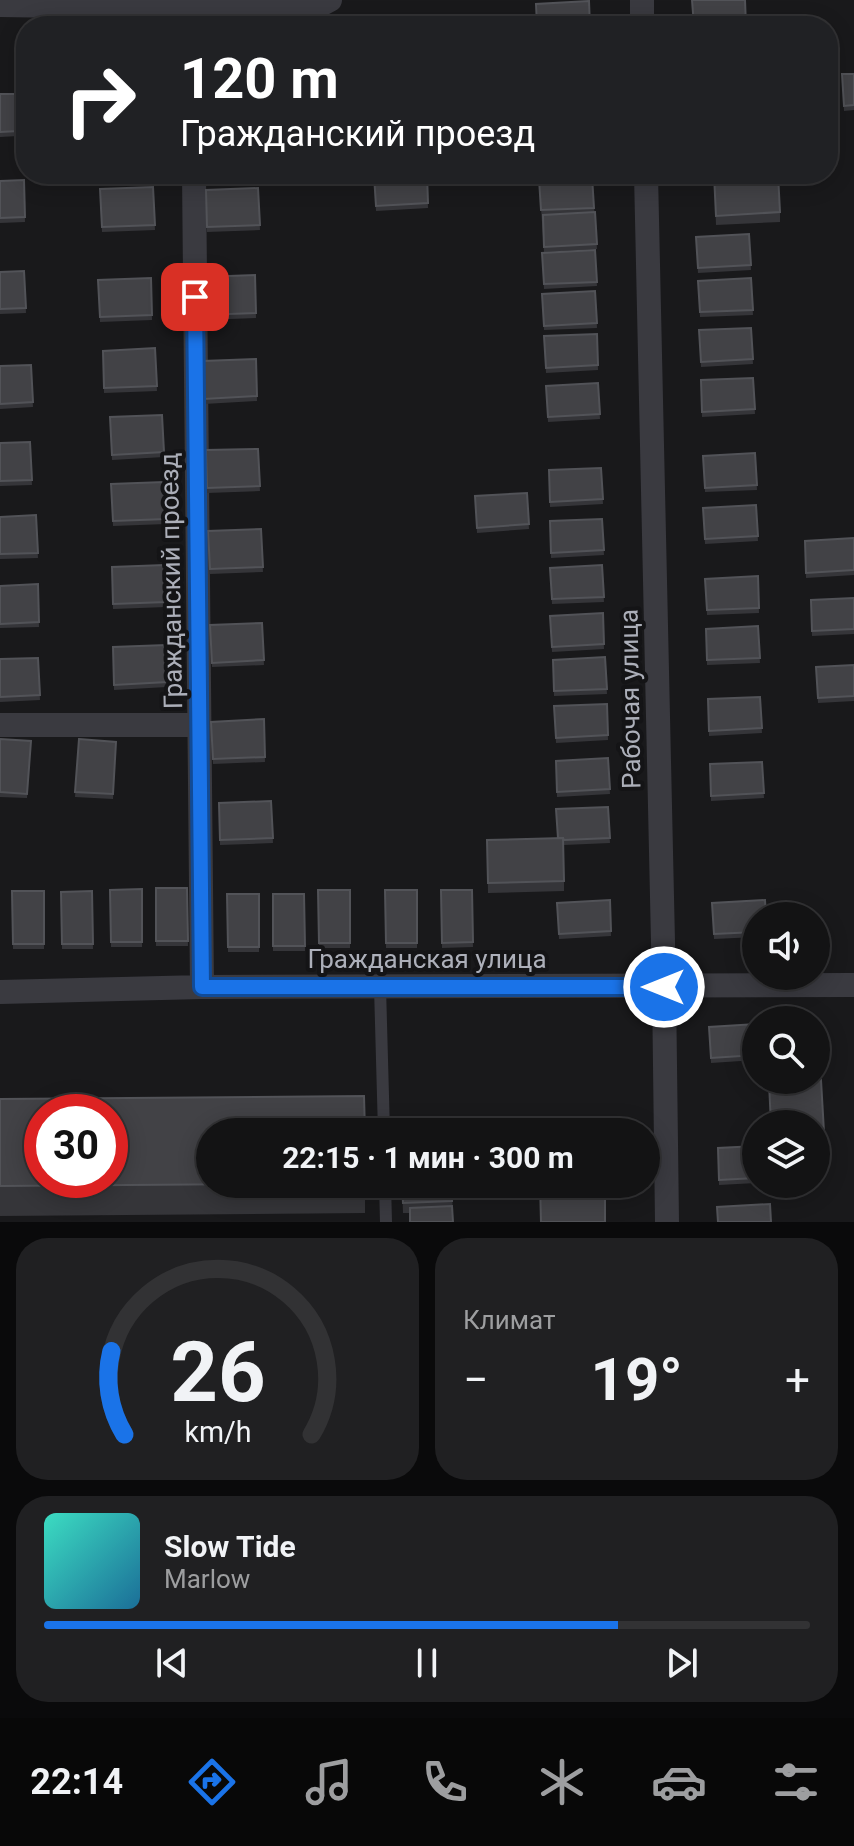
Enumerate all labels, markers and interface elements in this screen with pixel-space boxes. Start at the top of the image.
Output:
text: 120 m [180,46,339,112]
icon: right [48,48,152,152]
text: Гражданский проезд [180,113,535,155]
pin [161,263,229,331]
icon: arrive [173,275,217,319]
street label: Гражданский проезд [154,452,188,710]
street label: Рабочая улица [613,609,647,789]
map controls [742,902,830,1198]
button: sound [742,902,830,990]
street label: Гражданская улица [307,944,547,974]
position arrow [622,945,706,1029]
button: search [742,1006,830,1094]
speed limit sign: 30 [24,1094,128,1198]
button: layers [742,1110,830,1198]
text: 22:15 · 1 мин · 300 m [282,1140,574,1175]
text: Климат [463,1305,555,1335]
text: 26 [170,1324,265,1421]
text: 19° [590,1344,683,1415]
text: − [463,1354,488,1406]
text: + [785,1354,810,1406]
text: km/h [184,1415,251,1449]
text: Slow Tide [164,1529,296,1564]
text: Marlow [164,1564,250,1594]
icon: previous [150,1641,194,1685]
icon: pause [405,1641,449,1685]
icon: next [660,1641,704,1685]
icon: directions [184,1754,240,1810]
icon: music [301,1754,357,1810]
icon: phone [417,1754,473,1810]
icon: climate [534,1754,590,1810]
icon: car [651,1754,707,1810]
icon: filters [768,1754,824,1810]
text: 22:14 [30,1761,123,1803]

